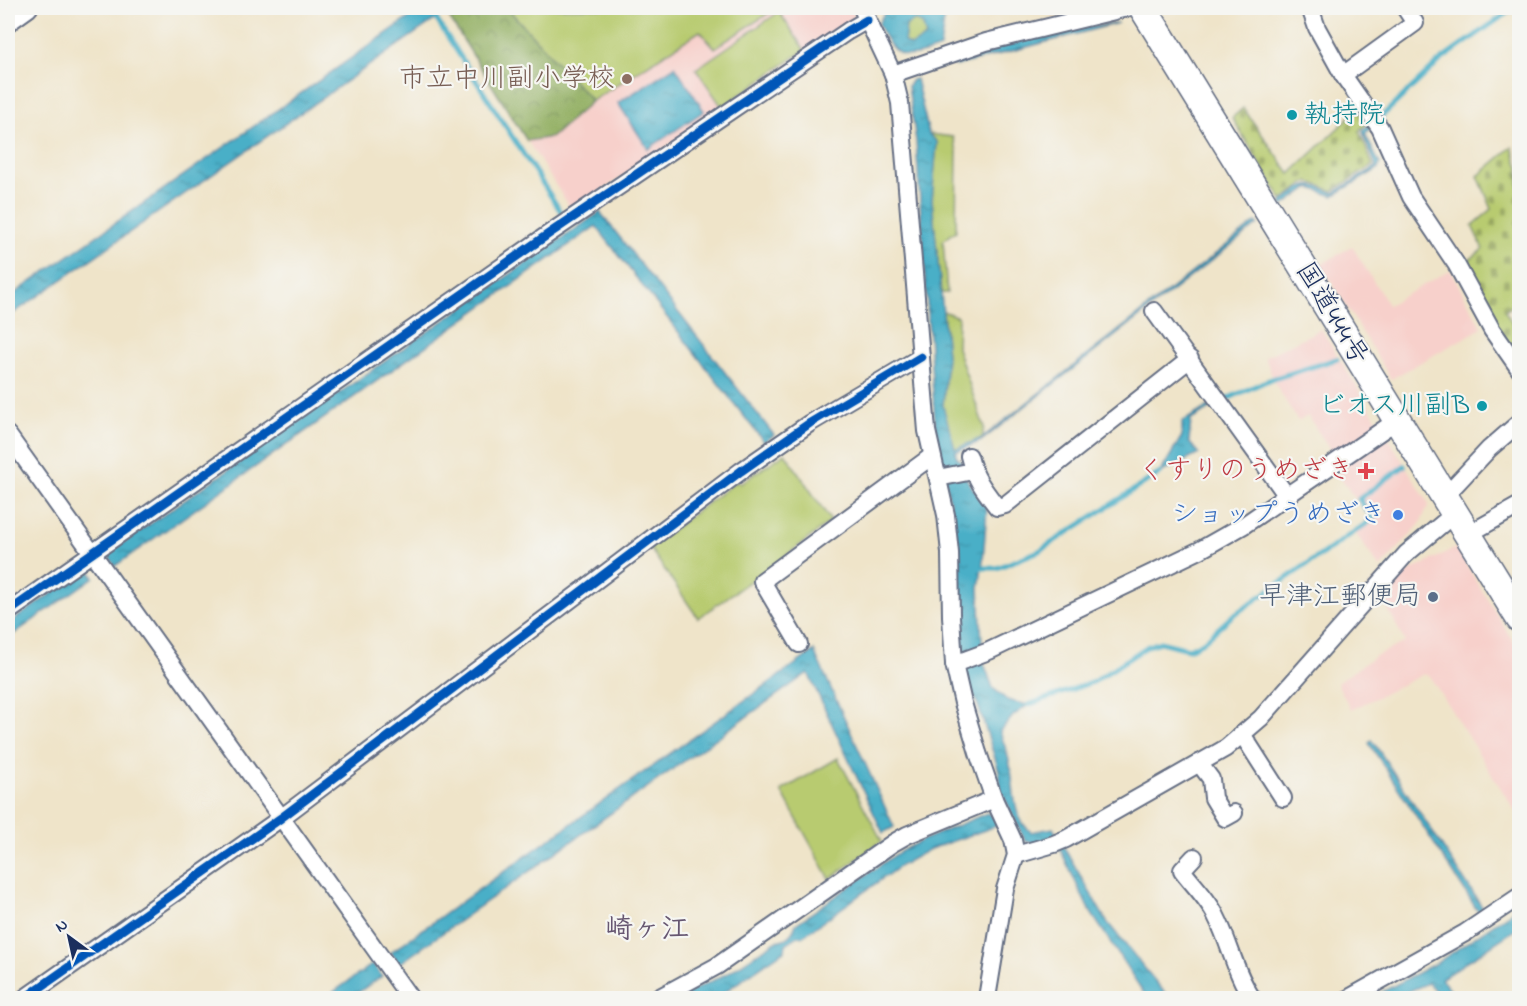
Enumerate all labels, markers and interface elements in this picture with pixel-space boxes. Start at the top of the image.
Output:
place label: 市立中川副小学校 [399,60,615,99]
marker: 市立中川副小学校 [620,72,634,86]
place label: 執持院 [1304,96,1385,135]
marker: 執持院 [1285,108,1299,122]
street label: 国道444号 [1285,255,1377,373]
place label: ビオス川副B [1318,387,1470,426]
marker: ビオス川副B [1475,399,1489,413]
place label: くすりのうめざき [1138,452,1354,491]
marker: くすりのうめざき [1359,464,1373,478]
place label: ショップうめざき [1171,496,1386,535]
marker: ショップうめざき [1391,508,1405,522]
place label: 早津江郵便局 [1259,578,1421,617]
marker: 早津江郵便局 [1426,590,1440,604]
north arrow [39,907,99,967]
district label: 崎ヶ江 [605,910,689,951]
text: N [51,913,73,939]

